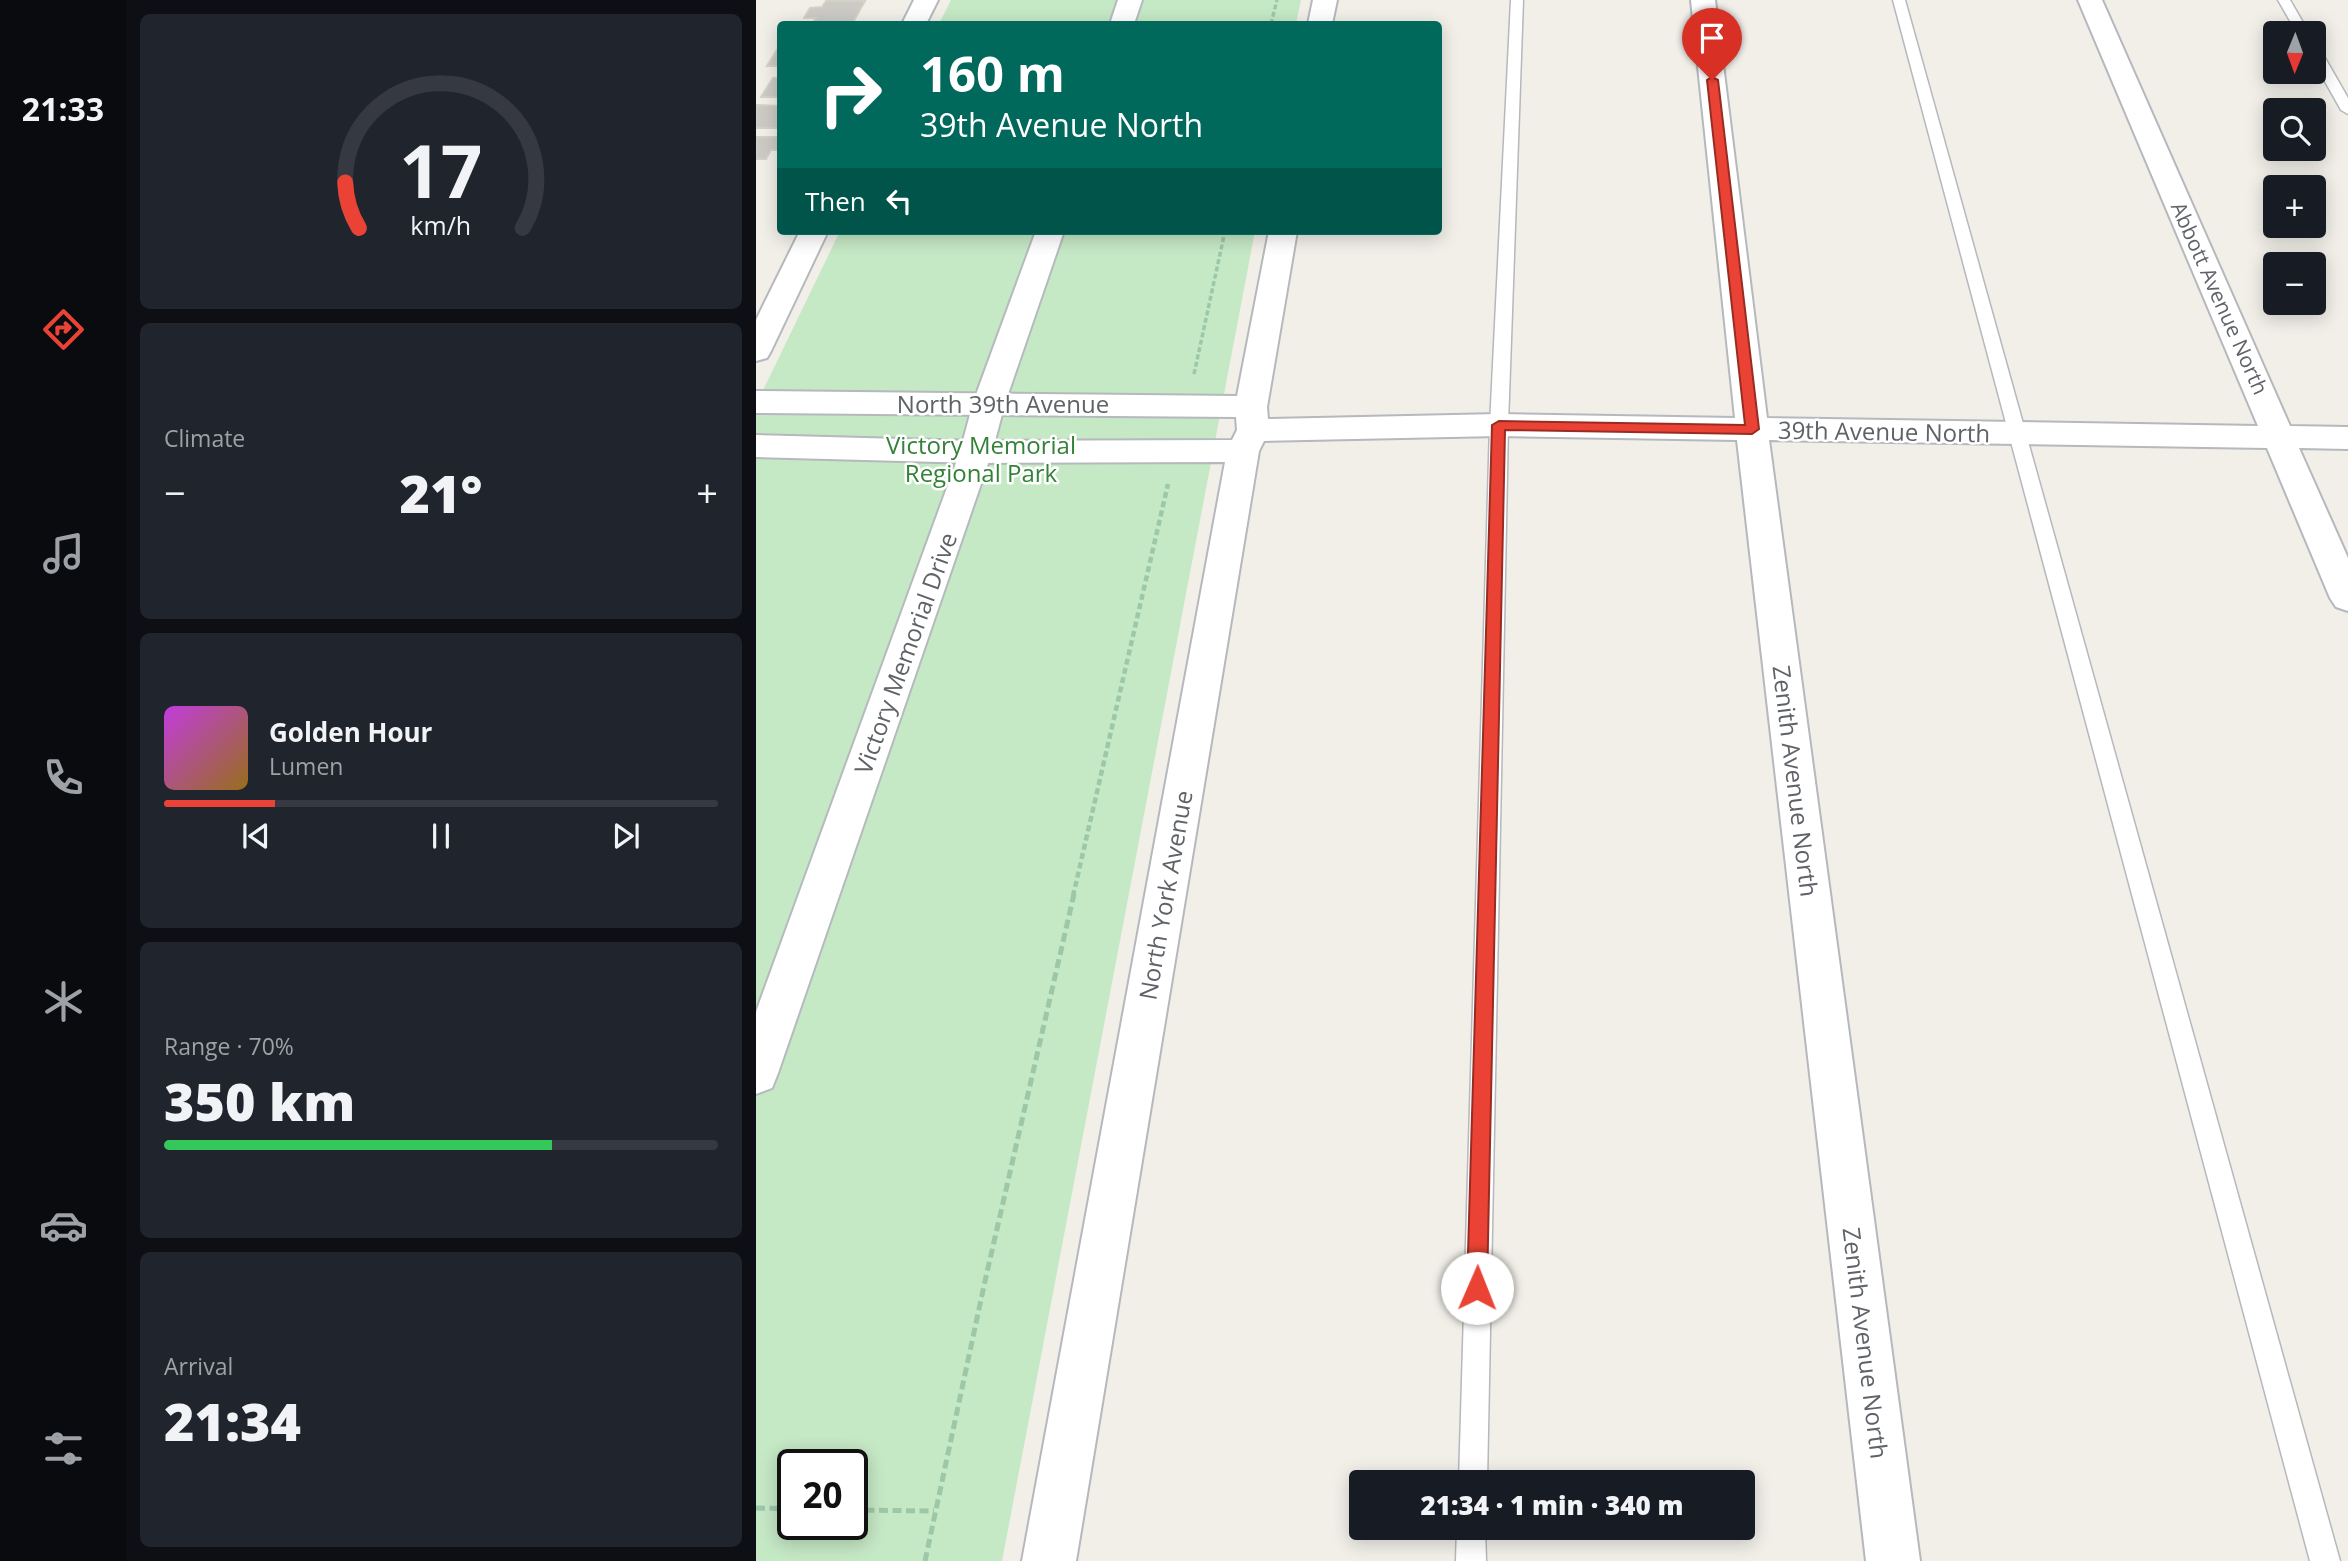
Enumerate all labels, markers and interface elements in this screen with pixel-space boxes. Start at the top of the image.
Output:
pin [1682,8,1742,80]
icon: arrive [1693,19,1731,57]
north arrow [2263,21,2326,84]
map controls [2263,21,2326,315]
text: 160 m [920,40,1065,106]
icon: right [805,49,896,140]
text: 21:33 [22,87,104,130]
button: search [2263,98,2326,161]
text: 39th Avenue North [920,103,1203,146]
text: 17 [399,120,483,219]
button: + [2263,175,2326,238]
icon: left [880,182,918,220]
text: Then [805,183,866,219]
street label: Abbott Avenue North [2165,197,2275,399]
text: km/h [411,208,471,242]
button: − [2263,252,2326,315]
icon: directions [39,305,88,354]
street label: North 39th Avenue [897,387,1109,420]
street label: 39th Avenue North [1778,413,1990,449]
text: Climate [164,422,245,454]
park label: Victory Memorial Regional Park [886,428,1076,489]
text: 21° [400,457,482,528]
text: − [164,466,186,518]
text: + [696,466,718,518]
street label: Victory Memorial Drive [846,528,964,778]
icon: music [39,529,88,578]
street label: Zenith Avenue North [1765,663,1827,899]
text: Golden Hour [269,714,432,750]
text: Lumen [269,750,343,782]
icon: phone [39,753,88,802]
street label: North York Avenue [1130,788,1200,1002]
icon: previous [237,817,275,855]
icon: pause [422,817,460,855]
icon: next [607,817,645,855]
icon: climate [39,977,88,1026]
text: Range · 70% [164,1030,294,1062]
text: 350 km [164,1065,355,1136]
icon: car [39,1201,88,1250]
street label: Zenith Avenue North [1835,1225,1897,1461]
position arrow [1440,1251,1514,1325]
text: Arrival [164,1350,233,1382]
text: 21:34 [164,1385,301,1456]
icon: filters [39,1424,88,1473]
speed limit sign: 20 [777,1449,868,1540]
text: 21:34 · 1 min · 340 m [1421,1487,1683,1523]

